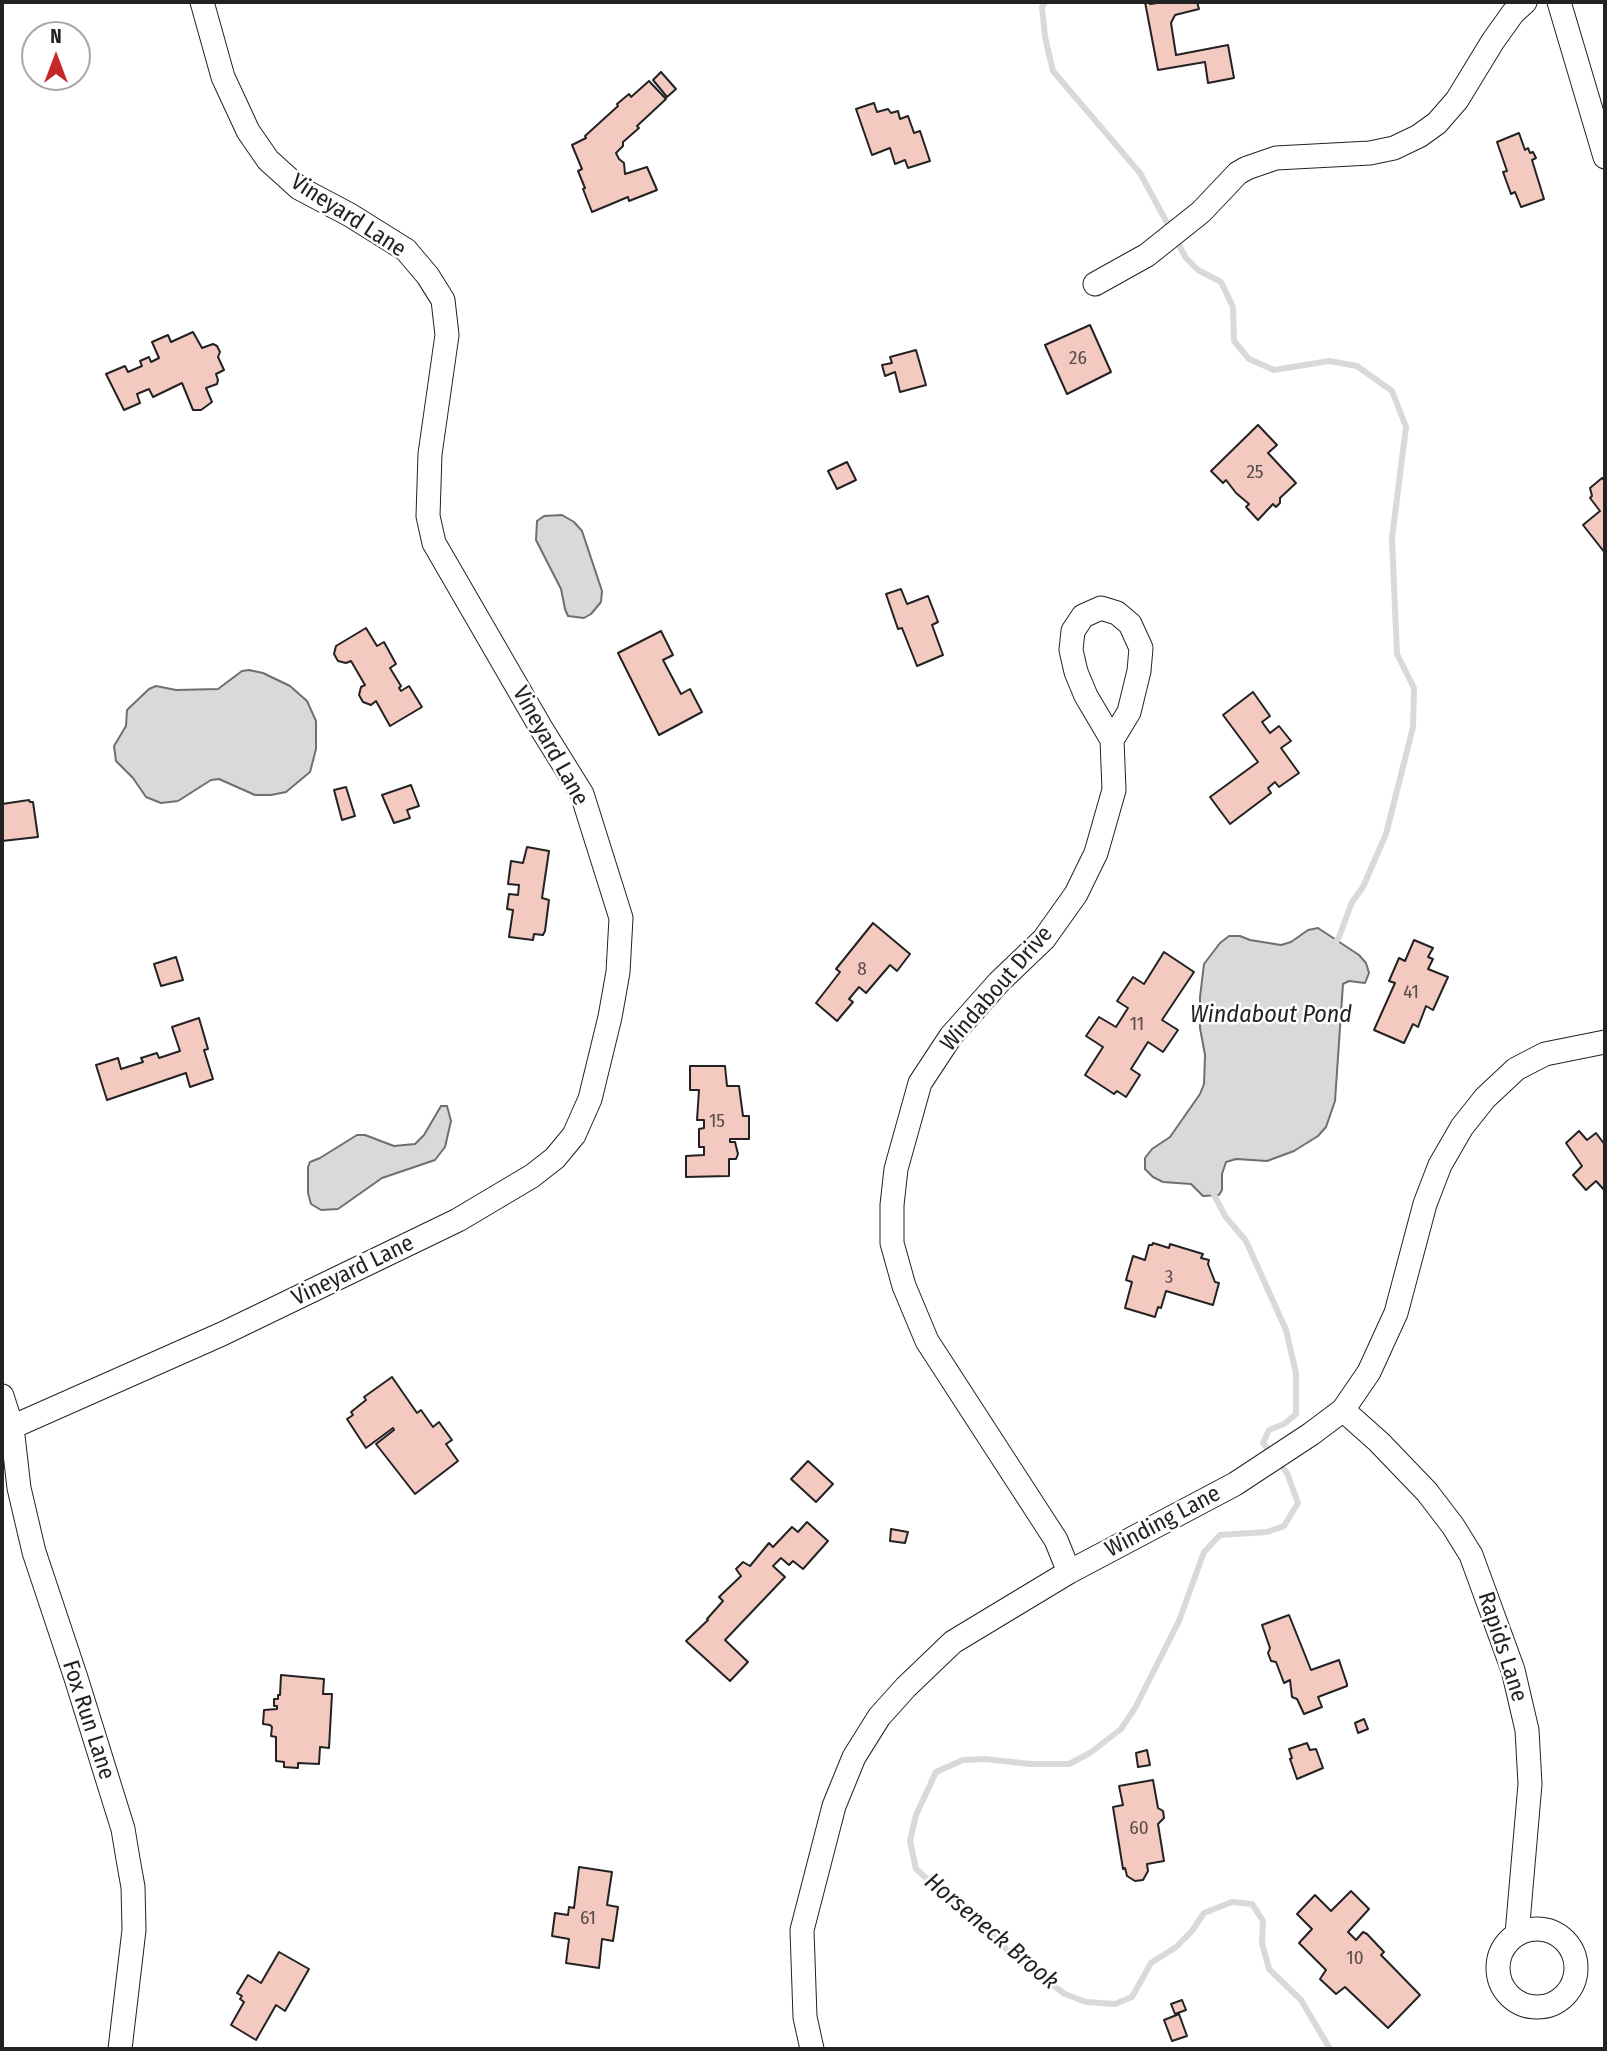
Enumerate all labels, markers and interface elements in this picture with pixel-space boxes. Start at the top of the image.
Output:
north arrow [21,21,91,91]
text: N [50,25,62,48]
street label: Vineyard Lane [285,168,411,264]
house number: 26 [1069,348,1087,370]
house number: 25 [1246,462,1264,484]
street label: Vineyard Lane [506,682,594,810]
street label: Windabout Drive [935,921,1059,1057]
house number: 8 [857,959,867,981]
house number: 41 [1403,982,1419,1004]
water label: Windabout Pond [1190,1001,1352,1029]
house number: 11 [1130,1014,1144,1036]
house number: 15 [709,1111,725,1133]
street label: Vineyard Lane [288,1230,418,1312]
house number: 3 [1165,1267,1173,1289]
street label: Winding Lane [1101,1480,1225,1564]
street label: Rapids Lane [1471,1589,1533,1705]
street label: Fox Run Lane [56,1657,120,1783]
house number: 60 [1129,1818,1149,1840]
water label: Horseneck Brook [918,1868,1064,1996]
house number: 61 [580,1908,596,1930]
house number: 10 [1346,1948,1364,1970]

